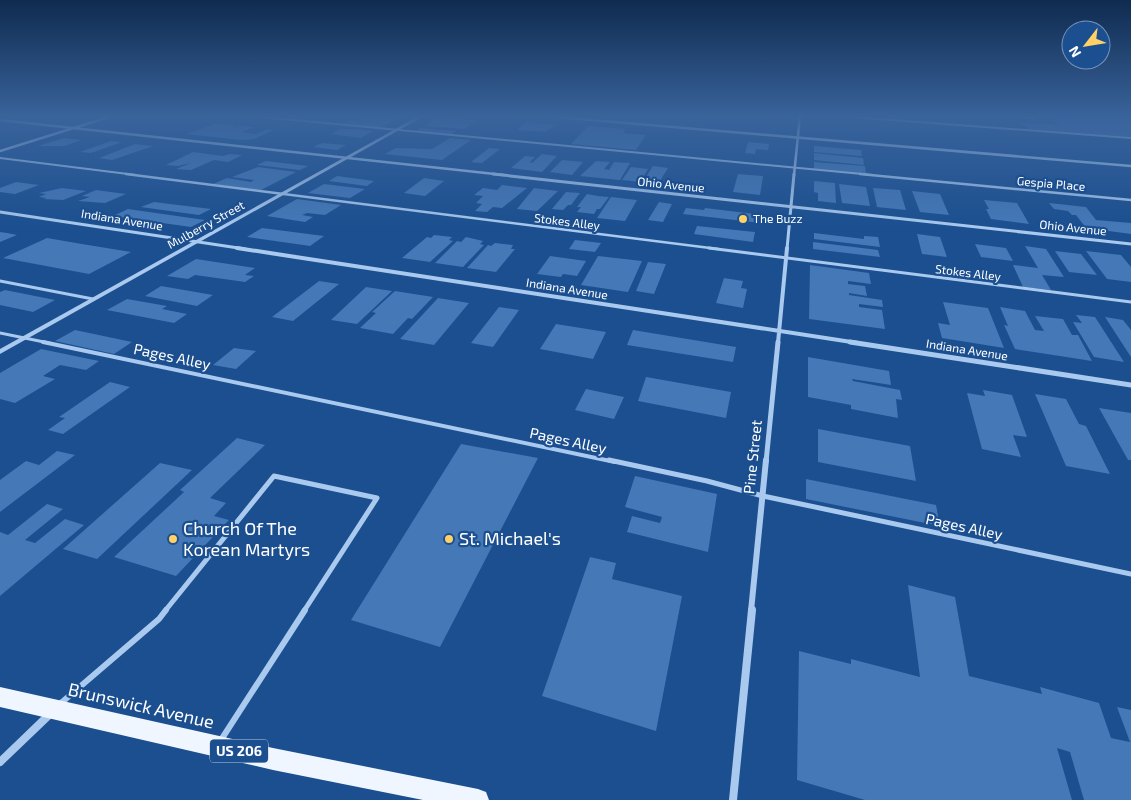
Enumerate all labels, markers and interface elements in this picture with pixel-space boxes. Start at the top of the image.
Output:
north arrow [1061,20,1111,70]
text: N [1065,43,1084,61]
street label: Gespia Place [1016,173,1086,193]
street label: Ohio Avenue [637,174,705,194]
street label: Mulberry Street [165,197,247,251]
street label: Indiana Avenue [80,206,164,232]
street label: Stokes Alley [533,210,601,232]
place label: The Buzz [753,211,803,225]
marker: The Buzz [737,213,749,225]
street label: Ohio Avenue [1039,217,1107,237]
street label: Stokes Alley [934,261,1002,283]
street label: Indiana Avenue [525,275,609,301]
street label: Indiana Avenue [925,336,1009,362]
street label: Pages Alley [132,339,212,373]
street label: Pine Street [739,419,765,495]
street label: Pages Alley [528,423,608,457]
street label: Pages Alley [924,509,1004,543]
place label: Church Of The Korean Martyrs [183,517,310,560]
place label: St. Michael's [459,527,561,549]
marker: Church Of The Korean Martyrs [167,533,179,545]
marker: St. Michael's [443,533,455,545]
street label: Brunswick Avenue [66,678,216,733]
road number: US 206 [210,739,268,762]

